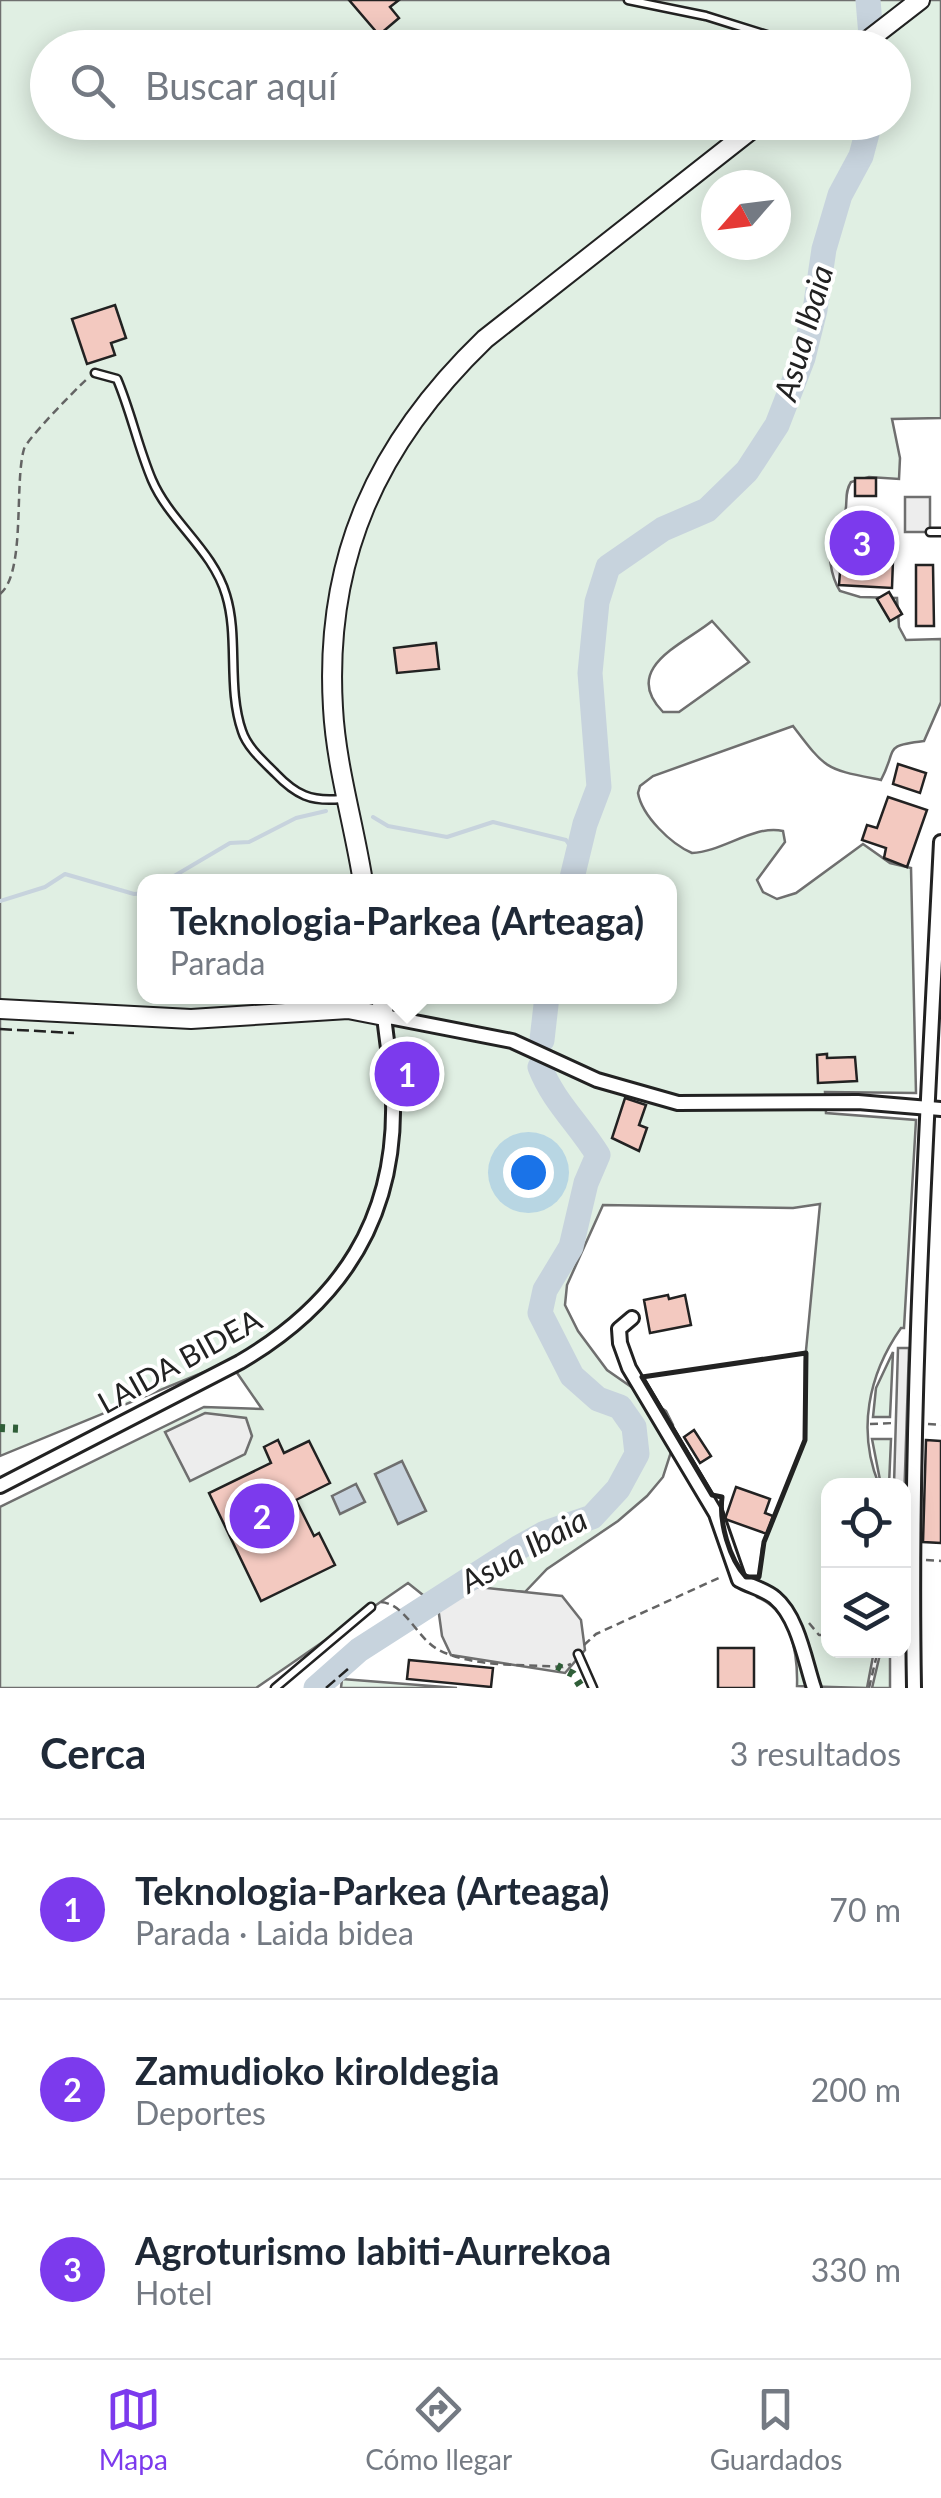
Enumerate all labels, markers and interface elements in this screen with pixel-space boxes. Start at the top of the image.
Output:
search box [30,30,911,140]
icon: search [65,58,120,113]
text: Buscar aquí [145,62,337,108]
north arrow [701,170,791,260]
water label: Asua Ibaia [764,260,840,407]
pin: 3 [830,506,894,580]
popup [137,874,677,1004]
text: Teknologia-Parkea (Arteaga) [170,897,644,943]
text: Parada [170,943,265,982]
pin: 1 [374,1036,440,1112]
your location [503,1147,554,1198]
street label: LAIDA BIDEA [91,1300,268,1420]
pin: 2 [230,1478,294,1554]
map controls [821,1478,911,1658]
button: locate [821,1478,911,1568]
water label: Asua Ibaia [451,1499,594,1601]
button: layers [821,1568,911,1658]
text: Cerca [40,1728,146,1778]
text: 3 resultados [730,1734,901,1773]
text: Teknologia-Parkea (Arteaga) [135,1867,610,1913]
text: 1 [63,1890,82,1929]
text: 70 m [829,1890,901,1929]
text: Parada · Laida bidea [135,1913,414,1952]
text: Zamudioko kiroldegia [135,2047,500,2093]
text: 2 [63,2070,82,2109]
text: 200 m [811,2070,901,2109]
text: Deportes [135,2093,266,2132]
text: Agroturismo Iabiti-Aurrekoa [135,2227,611,2273]
text: 3 [63,2250,82,2289]
text: 330 m [811,2250,901,2289]
text: Hotel [135,2273,213,2312]
tab: Mapa [99,2382,168,2476]
tab: Cómo llegar [365,2382,512,2476]
tab: Guardados [710,2382,842,2476]

